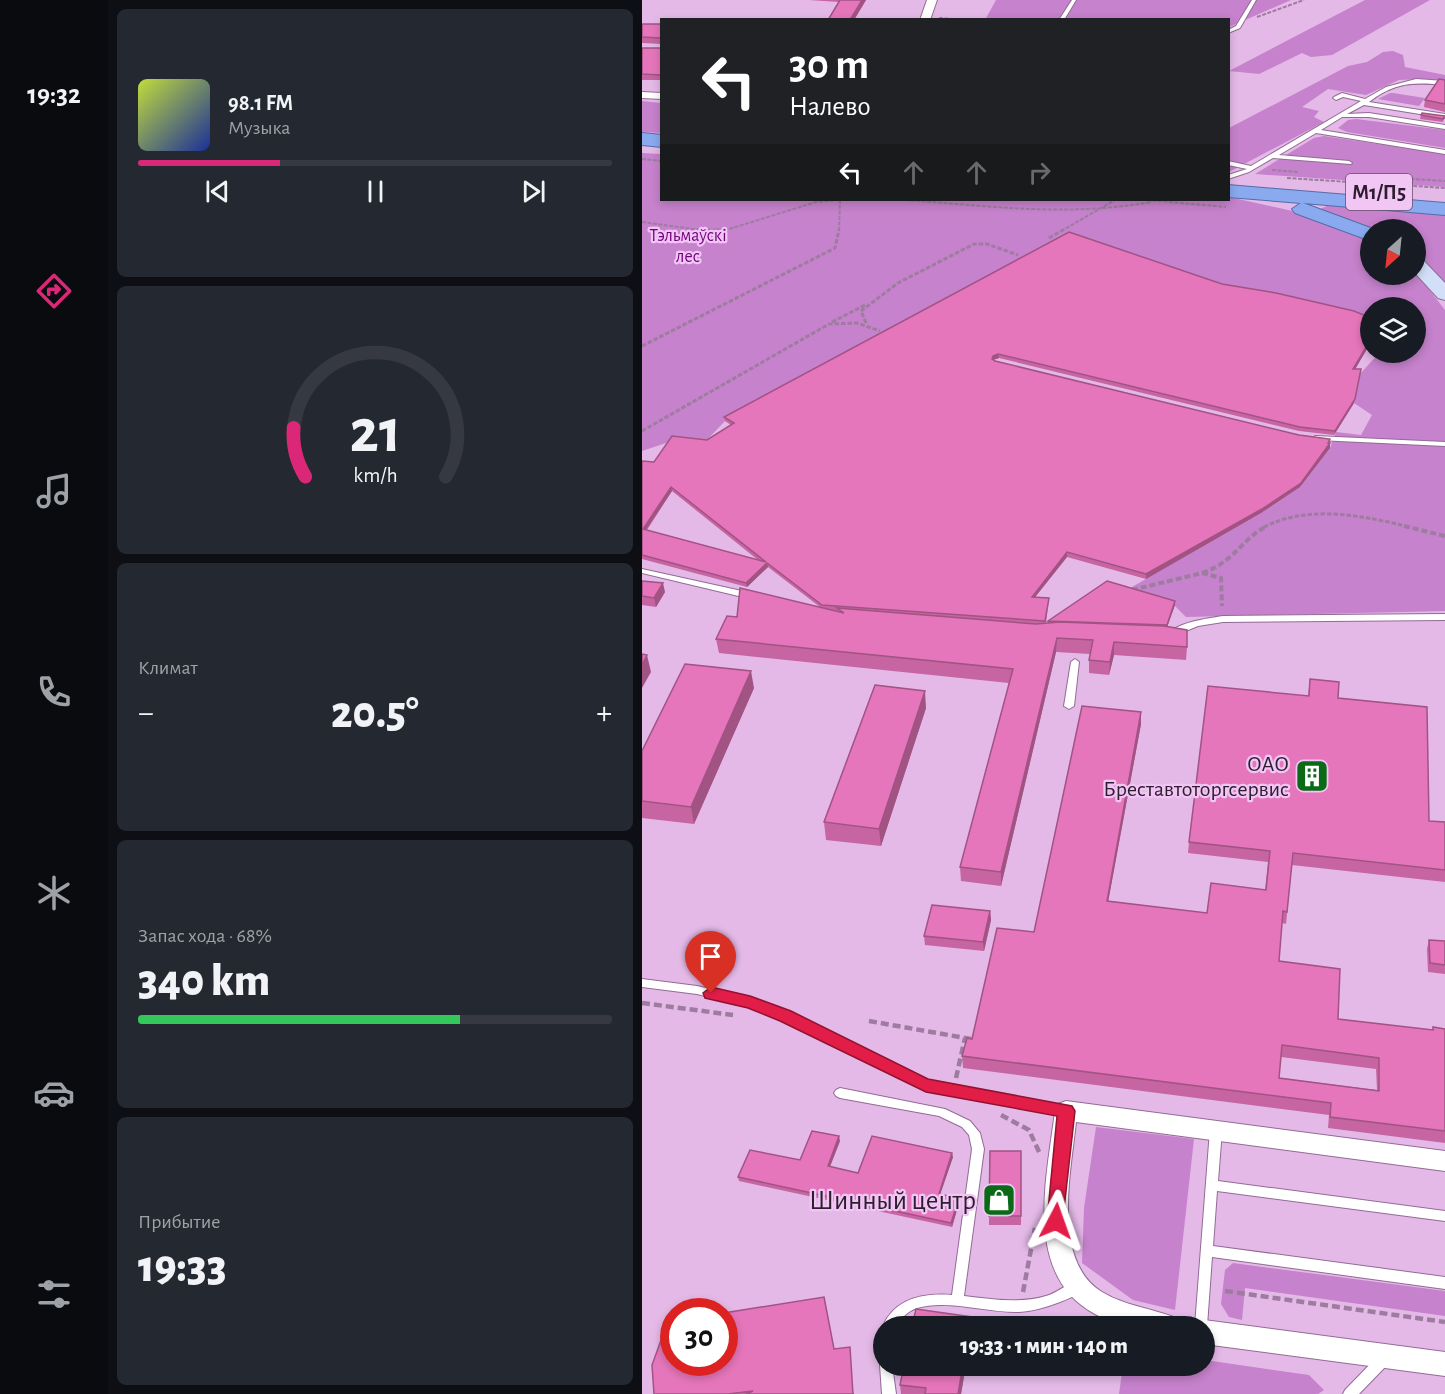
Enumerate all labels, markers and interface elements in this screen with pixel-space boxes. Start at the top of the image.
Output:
icon: left [690,42,768,120]
text: 30 m [789,44,869,86]
text: 19:32 [27,81,81,108]
text: 98.1 FM [228,92,293,114]
text: Налево [789,93,871,120]
text: Музыка [228,118,290,138]
icon: left [834,156,867,189]
icon: ahead [897,156,930,189]
icon: ahead [960,156,993,189]
icon: right [1023,156,1056,189]
road number: М1/П5 [1346,174,1412,210]
icon: previous [201,175,234,208]
icon: pause [359,175,392,208]
icon: next [517,175,550,208]
north arrow [1360,219,1426,285]
map controls [1360,219,1426,363]
park label: Тэльмаўскі лес [650,227,726,266]
icon: directions [33,270,75,312]
button: layers [1360,297,1426,363]
text: 21 [349,401,401,463]
text: km/h [353,465,397,486]
icon: music [33,470,75,512]
text: Климат [138,658,198,678]
icon: phone [33,671,75,713]
text: 20.5° [331,691,419,736]
text: − [138,697,154,730]
text: + [596,697,612,730]
place label: ОАО Бреставтоторгсервис [1103,753,1289,800]
building icon: ОАО Бреставтоторгсервис [1294,758,1330,794]
icon: climate [33,872,75,914]
text: Запас хода · 68% [138,926,272,946]
pin [685,931,736,993]
icon: arrive [694,940,727,973]
text: 340 km [138,959,270,1004]
icon: car [33,1072,75,1114]
shop icon: Шинный центр [981,1182,1017,1218]
place label: Шинный центр [809,1187,976,1214]
position arrow [1024,1189,1088,1253]
text: Прибытие [138,1212,220,1232]
text: 19:33 [138,1245,226,1290]
icon: filters [33,1273,75,1315]
speed limit sign: 30 [660,1298,738,1376]
text: 19:33 · 1 мин · 140 m [960,1335,1128,1357]

